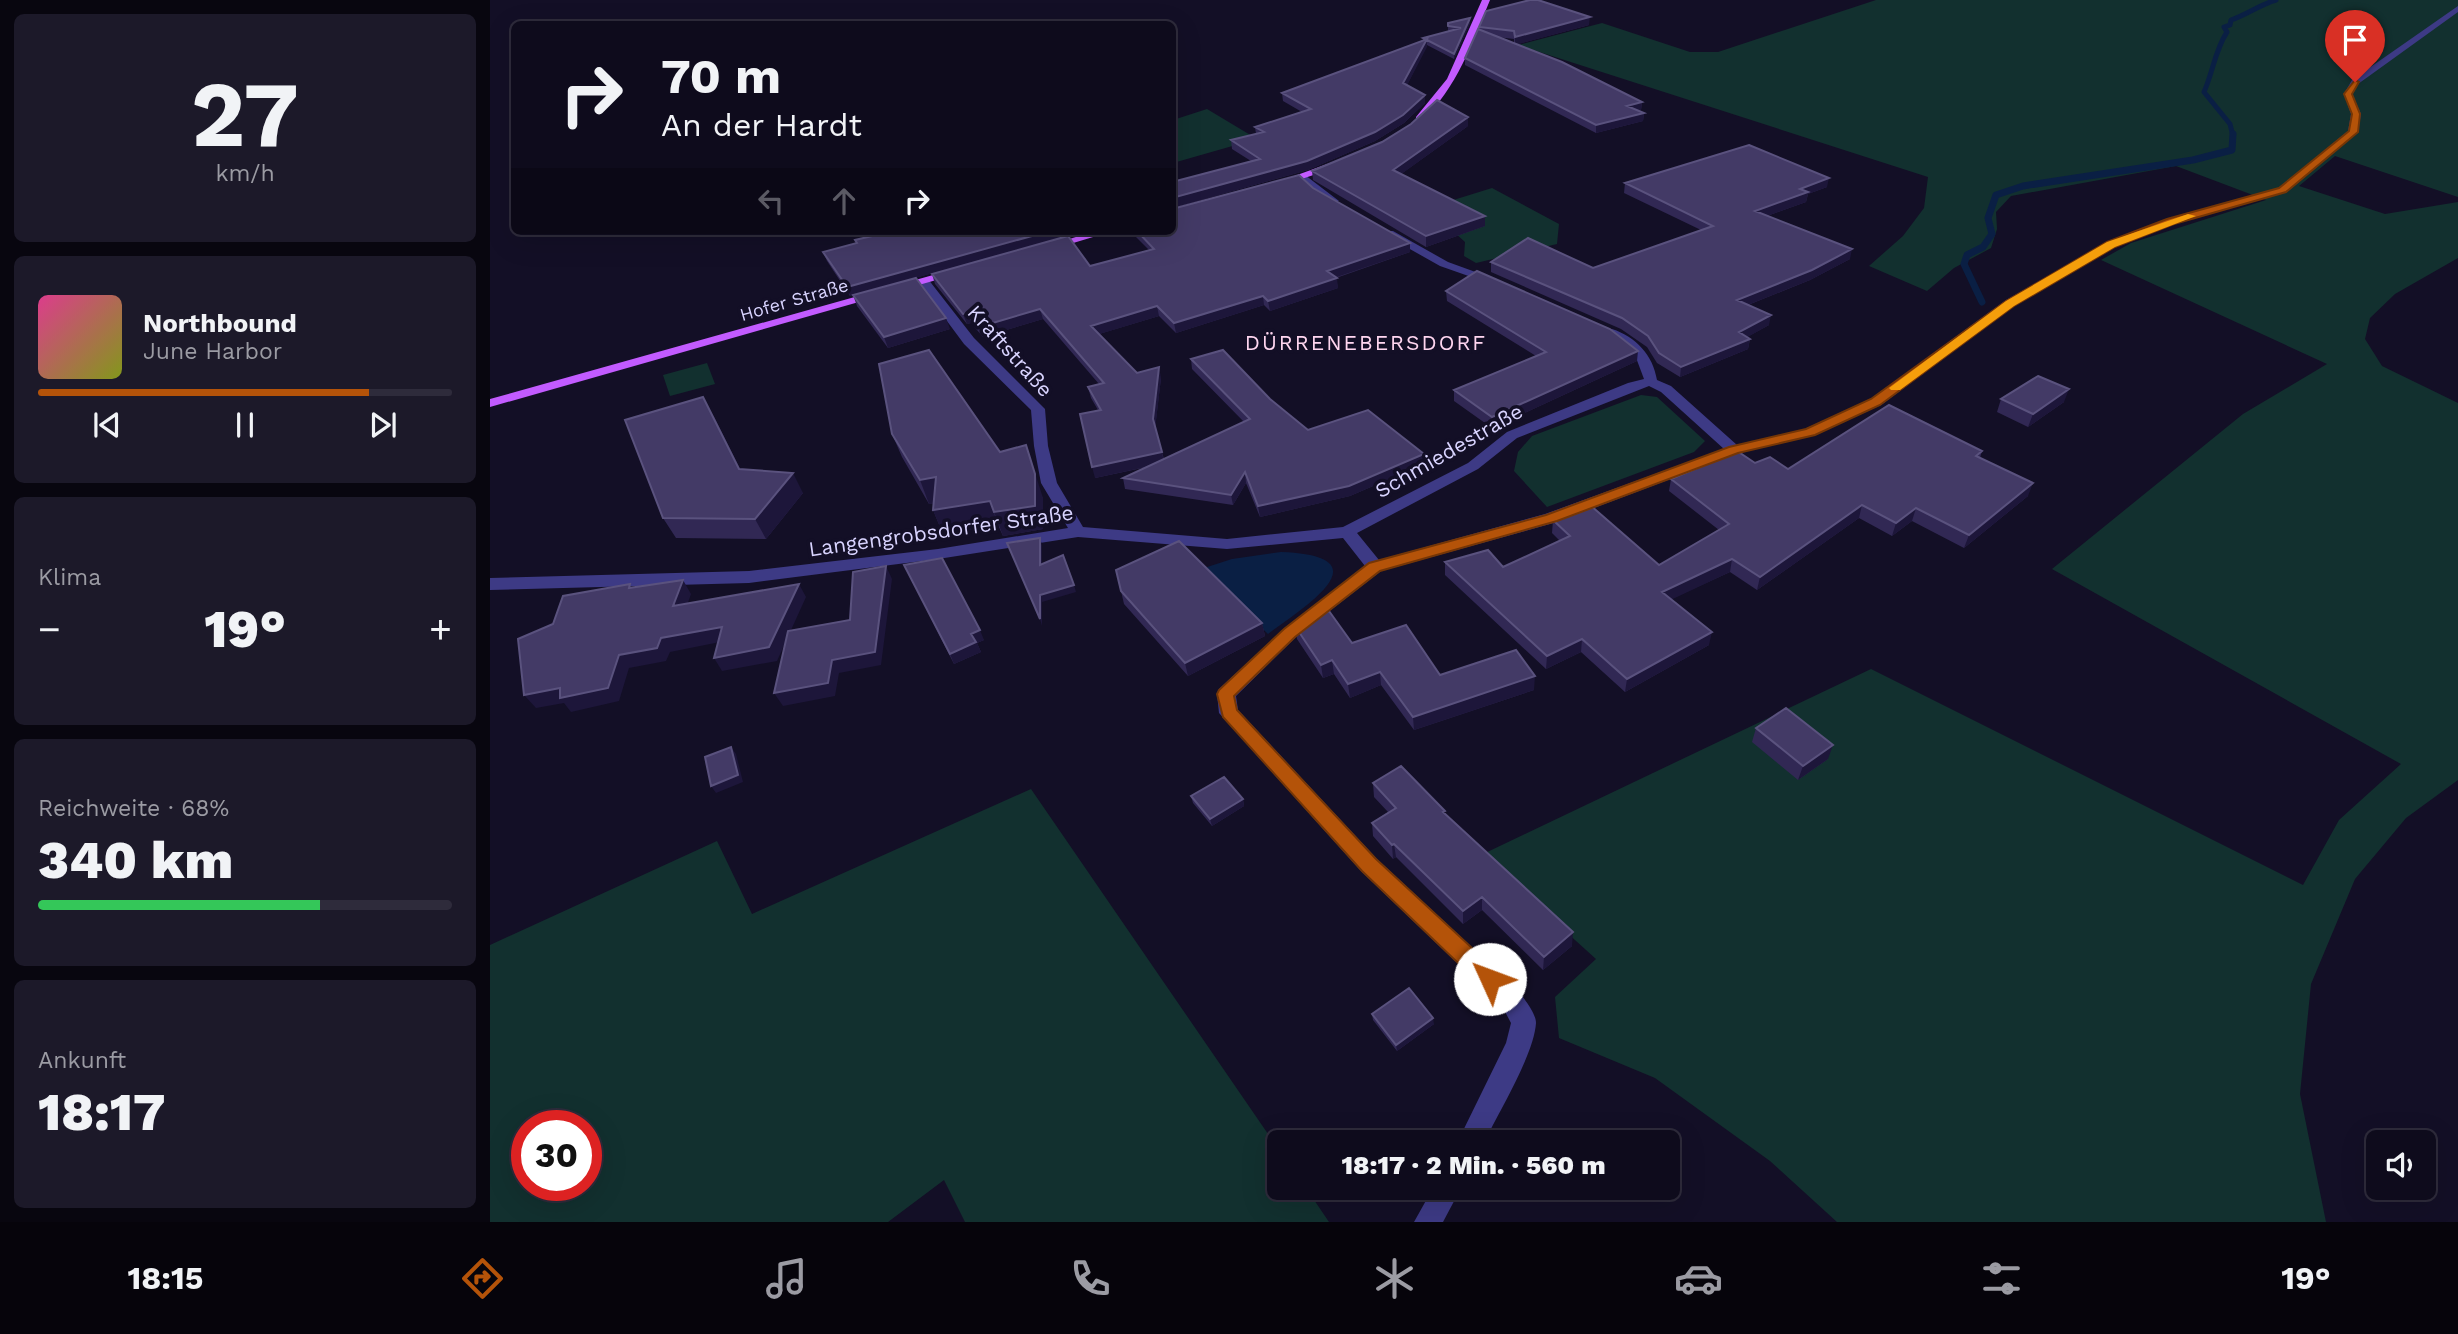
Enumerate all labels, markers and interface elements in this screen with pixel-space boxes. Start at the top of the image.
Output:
pin [2325,10,2385,82]
icon: arrive [2336,21,2374,59]
text: 70 m [661,47,781,105]
icon: right [546,49,637,140]
text: 27 [191,61,299,168]
text: An der Hardt [661,106,862,144]
text: km/h [215,160,275,187]
icon: left [752,182,790,220]
icon: ahead [825,182,863,220]
icon: right [898,182,936,220]
street label: Hofer Straße [737,274,851,325]
street label: Kraftstraße [963,300,1058,402]
text: Northbound [143,308,297,338]
district label: DÜRRENEBERSDORF [1245,330,1487,355]
text: June Harbor [143,338,282,365]
street label: Schmiedestraße [1370,398,1527,503]
icon: previous [88,406,126,444]
icon: pause [226,406,264,444]
icon: next [364,406,402,444]
street label: Langengrobsdorfer Straße [807,500,1075,561]
text: Klima [38,564,101,591]
text: 19° [204,599,286,660]
text: − [38,607,61,651]
text: + [429,607,452,651]
text: Reichweite · 68% [38,795,229,822]
text: 340 km [38,830,233,891]
position arrow [1453,942,1527,1016]
text: Ankunft [38,1047,126,1074]
text: 18:17 [38,1082,166,1143]
speed limit sign: 30 [511,1110,602,1201]
map controls [2366,1130,2436,1200]
button: sound [2366,1130,2436,1200]
text: 18:17 · 2 Min. · 560 m [1341,1150,1606,1180]
icon: directions [458,1254,507,1303]
icon: music [762,1254,811,1303]
icon: phone [1066,1254,1115,1303]
icon: climate [1370,1254,1419,1303]
icon: car [1674,1254,1723,1303]
icon: filters [1977,1254,2026,1303]
text: 18:15 [127,1259,203,1297]
text: 19° [2281,1259,2331,1297]

